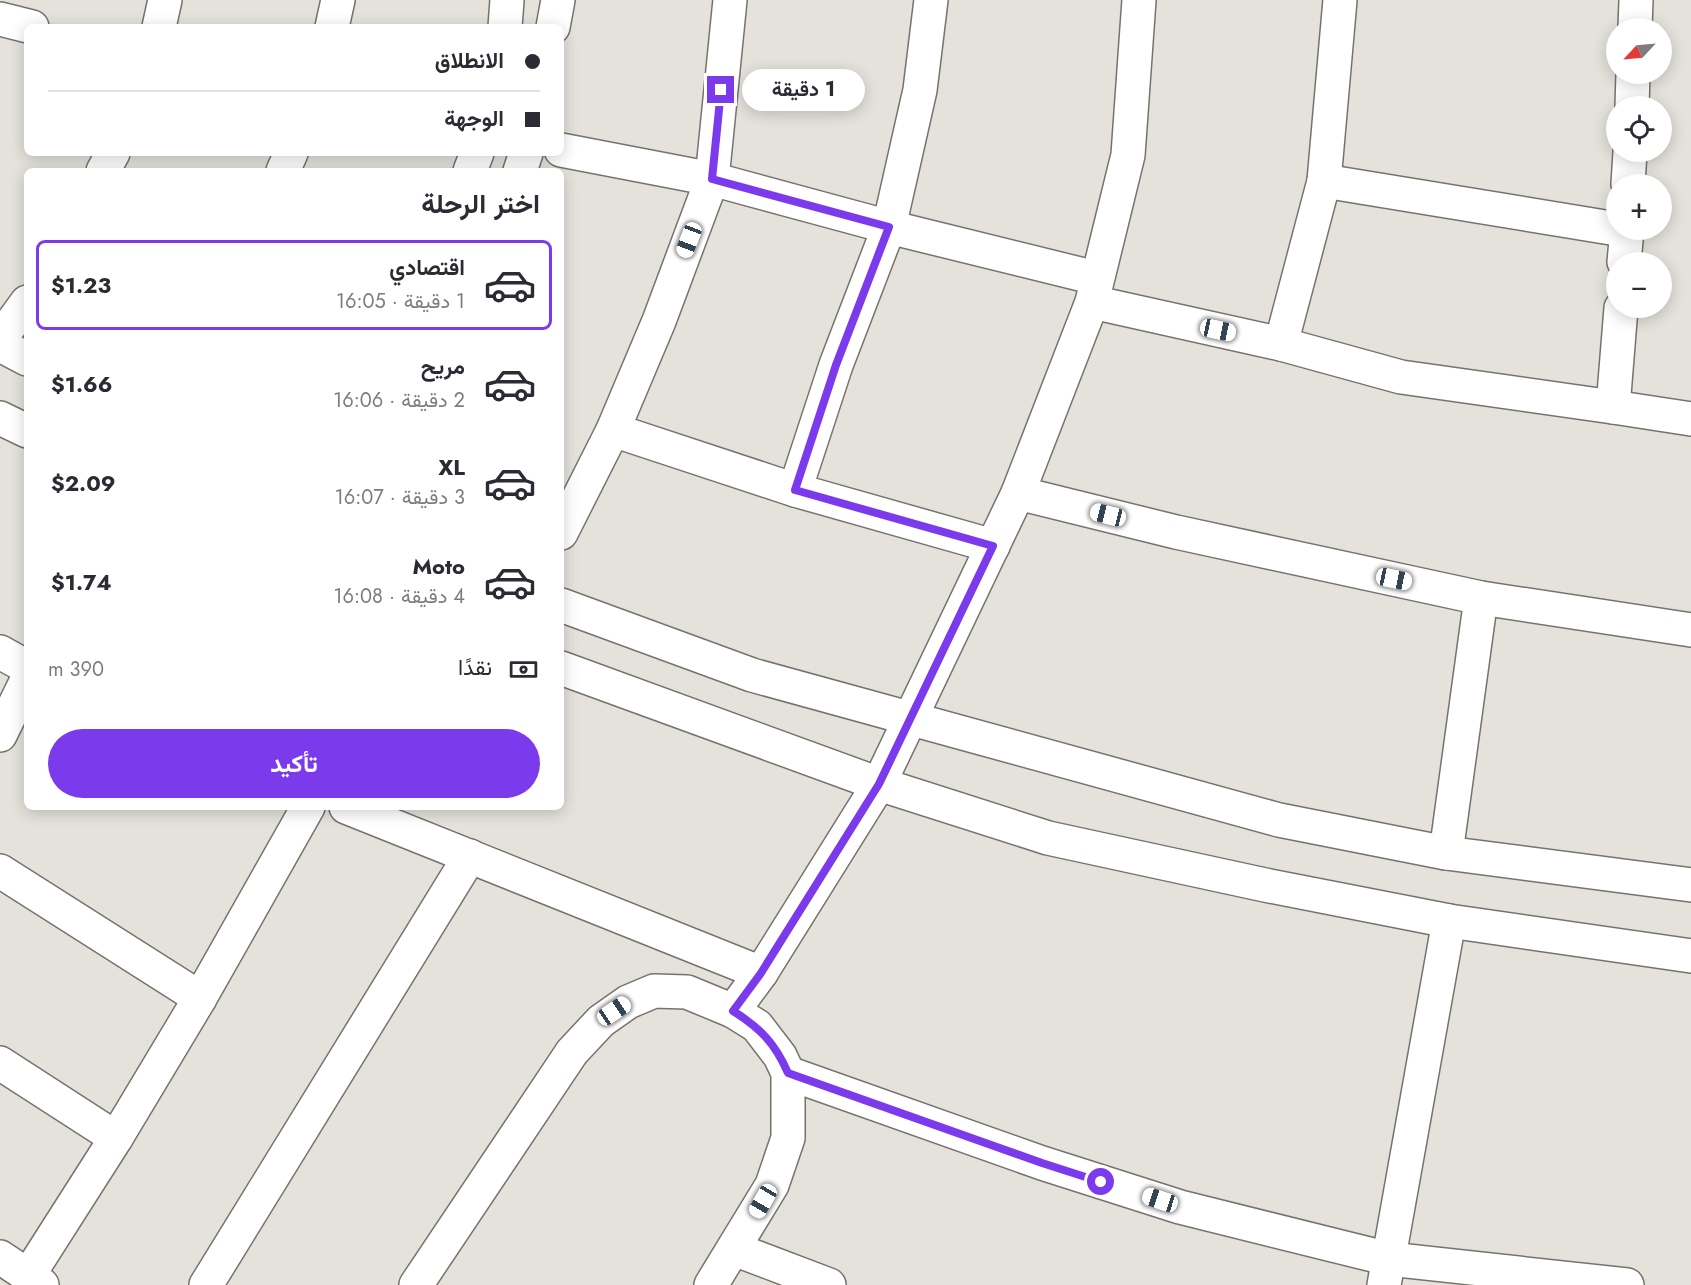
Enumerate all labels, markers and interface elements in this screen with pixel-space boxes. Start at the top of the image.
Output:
north arrow [1606,18,1672,84]
map controls [1606,18,1672,318]
text: الانطلاق [435,44,504,76]
callout: 1 دقيقة [742,69,865,111]
text: 1 دقيقة [772,75,835,104]
route end [707,76,734,103]
button: locate [1606,96,1672,162]
text: الوجهة [444,102,504,134]
button: + [1606,174,1672,240]
text: اختر الرحلة [421,184,540,223]
car [674,220,704,260]
text: اقتصادي [389,251,465,283]
button: − [1606,252,1672,318]
icon: car [483,258,537,312]
text: $1.23 [51,269,111,301]
text: 1 دقيقة · 16:05 [336,287,465,316]
car [1199,317,1237,343]
text: مريح [421,350,465,382]
icon: car [483,357,537,411]
text: $1.66 [51,368,112,400]
text: 2 دقيقة · 16:06 [333,386,465,415]
text: XL [438,451,465,483]
icon: car [483,456,537,510]
text: $2.09 [51,467,115,499]
text: 3 دقيقة · 16:07 [335,483,465,512]
car [1088,502,1128,528]
text: Moto [412,550,465,582]
icon: car [483,555,537,609]
text: $1.74 [51,566,112,598]
car [1375,566,1413,592]
text: 4 دقيقة · 16:08 [334,582,465,611]
text: نقدًا [458,651,492,683]
icon: cash [507,653,540,686]
text: 390 m [48,655,104,684]
button: تأكيد [48,729,540,798]
car [594,993,634,1029]
route start [1087,1168,1114,1195]
car [746,1181,780,1221]
car [1140,1186,1180,1214]

